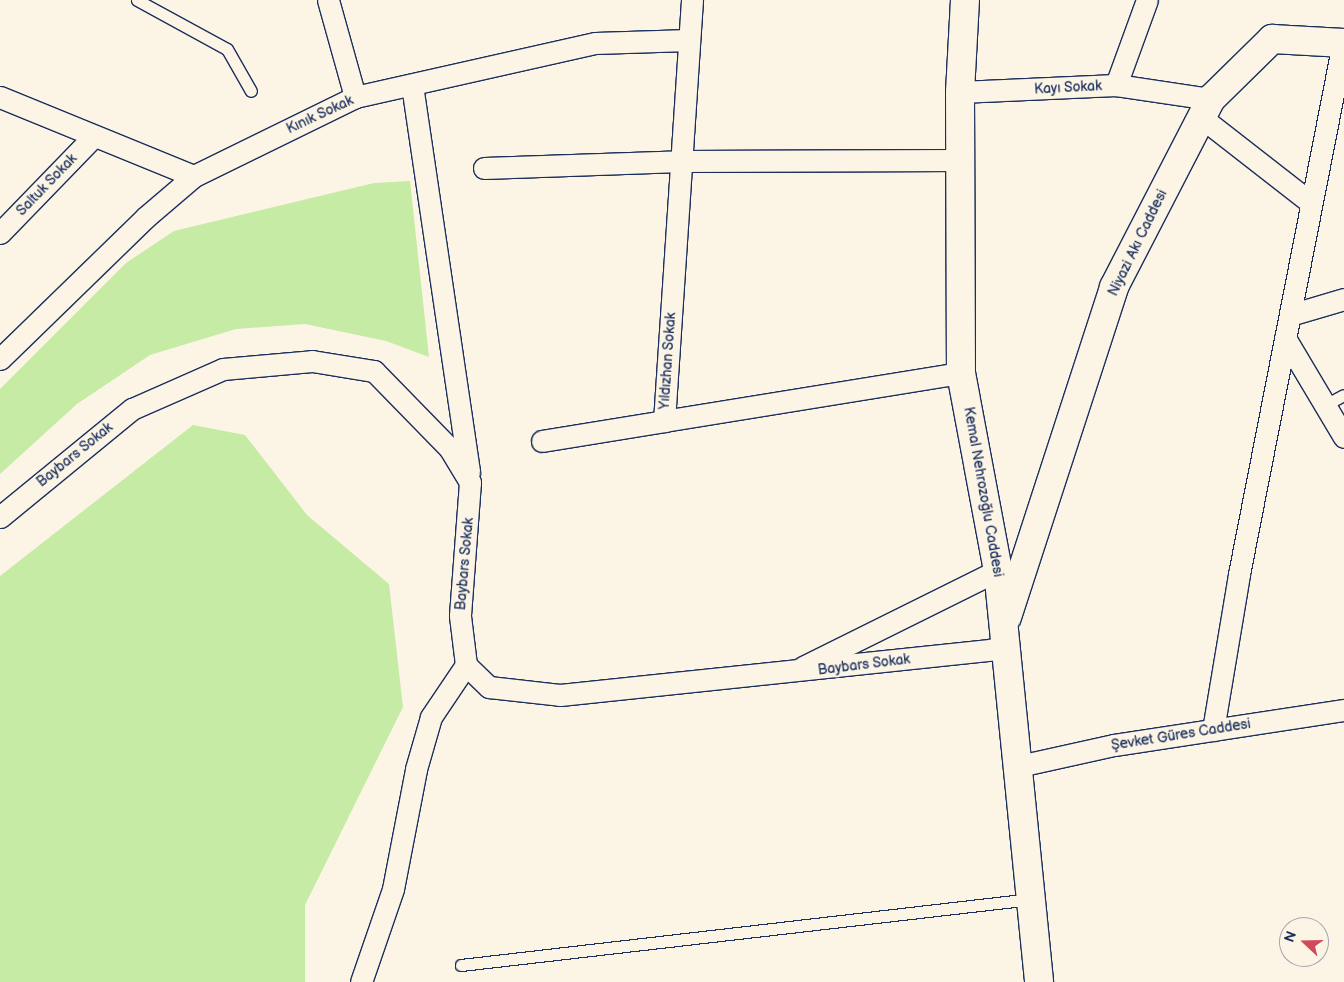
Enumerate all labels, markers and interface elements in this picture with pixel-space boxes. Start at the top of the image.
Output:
street label: Kayı Sokak [1034,78,1102,98]
street label: Kınık Sokak [284,92,356,138]
street label: Saltuk Sokak [13,150,81,220]
street label: Niyazi Akı Caddesi [1105,187,1171,299]
street label: Yıldızhan Sokak [656,312,680,410]
street label: Kemal Nehrozoğlu Caddesi [960,406,1006,578]
street label: Baybars Sokak [33,419,117,491]
street label: Baybars Sokak [453,517,477,611]
street label: Baybars Sokak [817,651,911,679]
street label: Şevket Güres Caddesi [1110,716,1252,754]
north arrow [1279,917,1329,967]
text: N [1281,929,1300,945]

